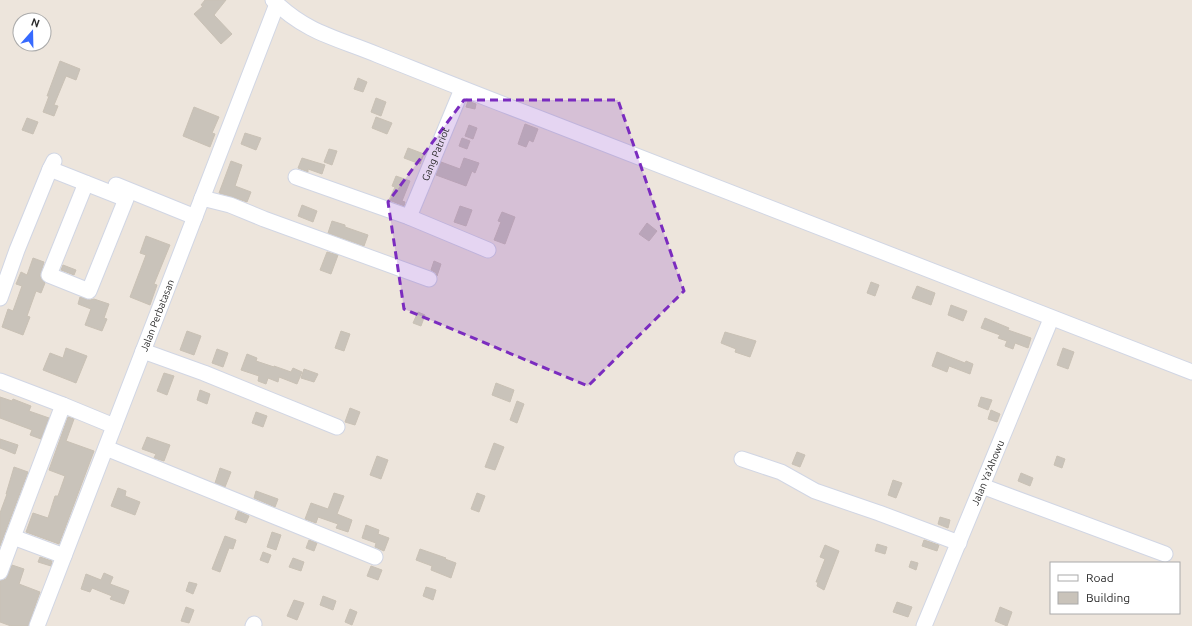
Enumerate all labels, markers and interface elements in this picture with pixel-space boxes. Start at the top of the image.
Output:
north arrow [12,12,52,52]
text: N [30,16,41,30]
street label: Gang Patriot [420,126,451,182]
street label: Jalan Perbatasan [138,278,176,353]
street label: Jalan Ya'Ahowu [970,439,1006,507]
legend [1050,562,1180,614]
text: Road [1086,571,1114,584]
text: Building [1086,591,1130,604]

